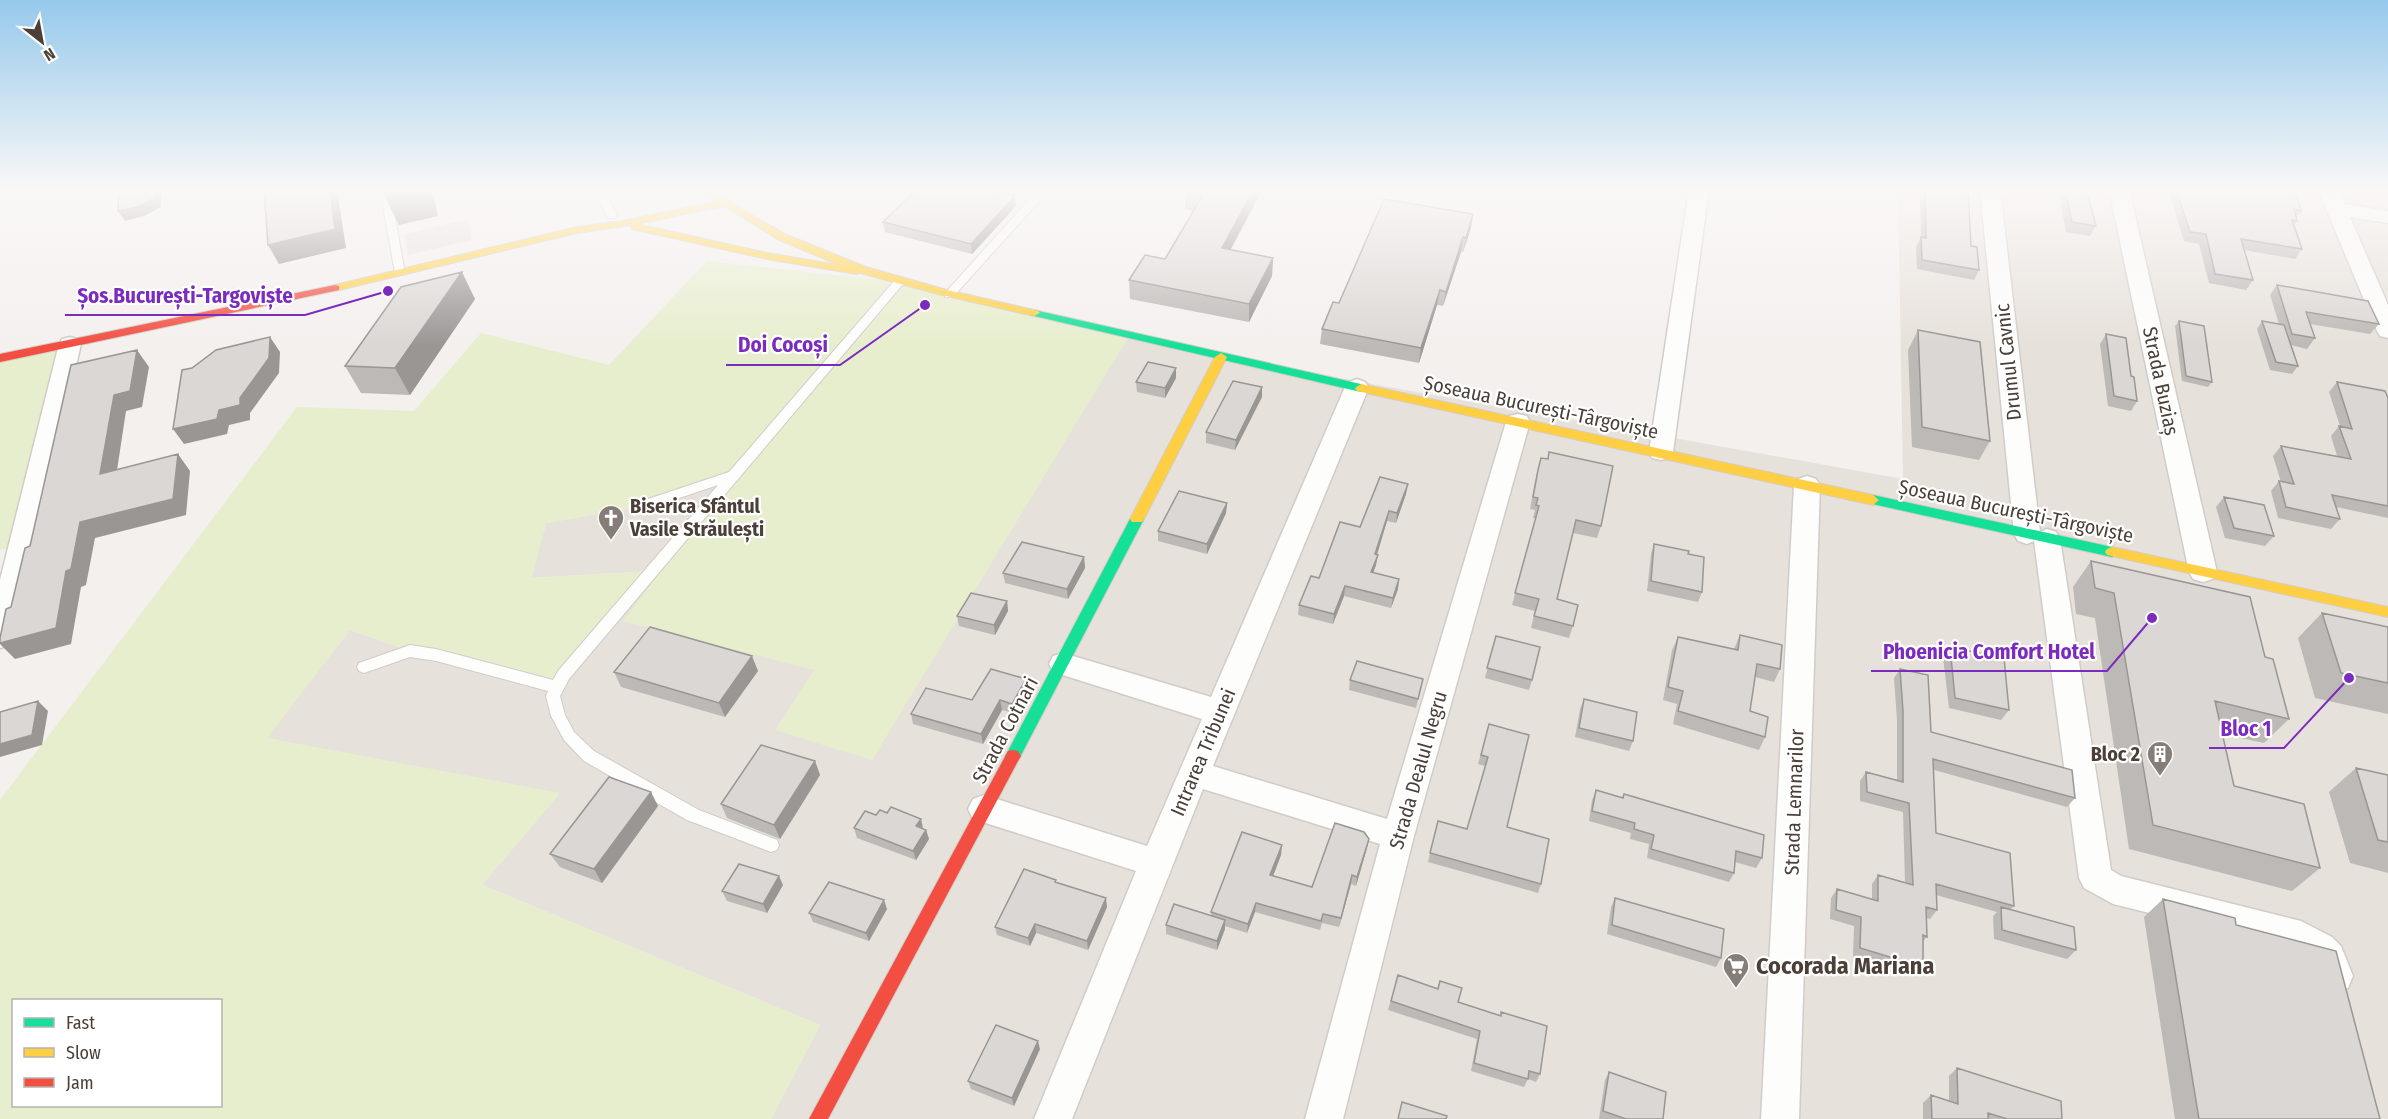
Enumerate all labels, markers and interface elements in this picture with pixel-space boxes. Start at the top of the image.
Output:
north arrow [12,12,72,72]
text: N [40,44,58,65]
callout: Șos.București-Targoviște [65,276,305,315]
text: Șos.București-Targoviște [77,283,293,310]
street label: Drumul Cavnic [1990,302,2026,422]
street label: Strada Buziaș [2137,325,2184,438]
callout: Doi Cocoși [726,326,840,365]
text: Doi Cocoși [738,332,828,359]
street label: Șoseaua București-Târgoviște [1421,370,1661,445]
street label: Șoseaua București-Târgoviște [1896,474,2136,549]
place label: Biserica Sfântul Vasile Străulești [629,494,764,543]
church icon: Biserica Sfântul Vasile Străulești [596,503,626,541]
callout: Phoenicia Comfort Hotel [1871,632,2107,671]
text: Phoenicia Comfort Hotel [1883,639,2095,665]
street label: Strada Cotnari [967,673,1043,787]
street label: Intrarea Tribunei [1165,685,1241,819]
street label: Strada Dealul Negru [1384,688,1452,852]
callout: Bloc 1 [2209,709,2284,748]
text: Bloc 1 [2221,716,2272,742]
street label: Strada Lemnarilor [1779,728,1809,876]
building icon: Bloc 2 [2145,739,2175,777]
place label: Bloc 2 [2091,742,2140,766]
supermarket icon: Cocorada Mariana [1721,951,1751,989]
place label: Cocorada Mariana [1756,952,1934,980]
legend [12,999,222,1107]
text: Fast [66,1012,95,1034]
text: Slow [66,1042,101,1064]
text: Jam [66,1072,94,1094]

